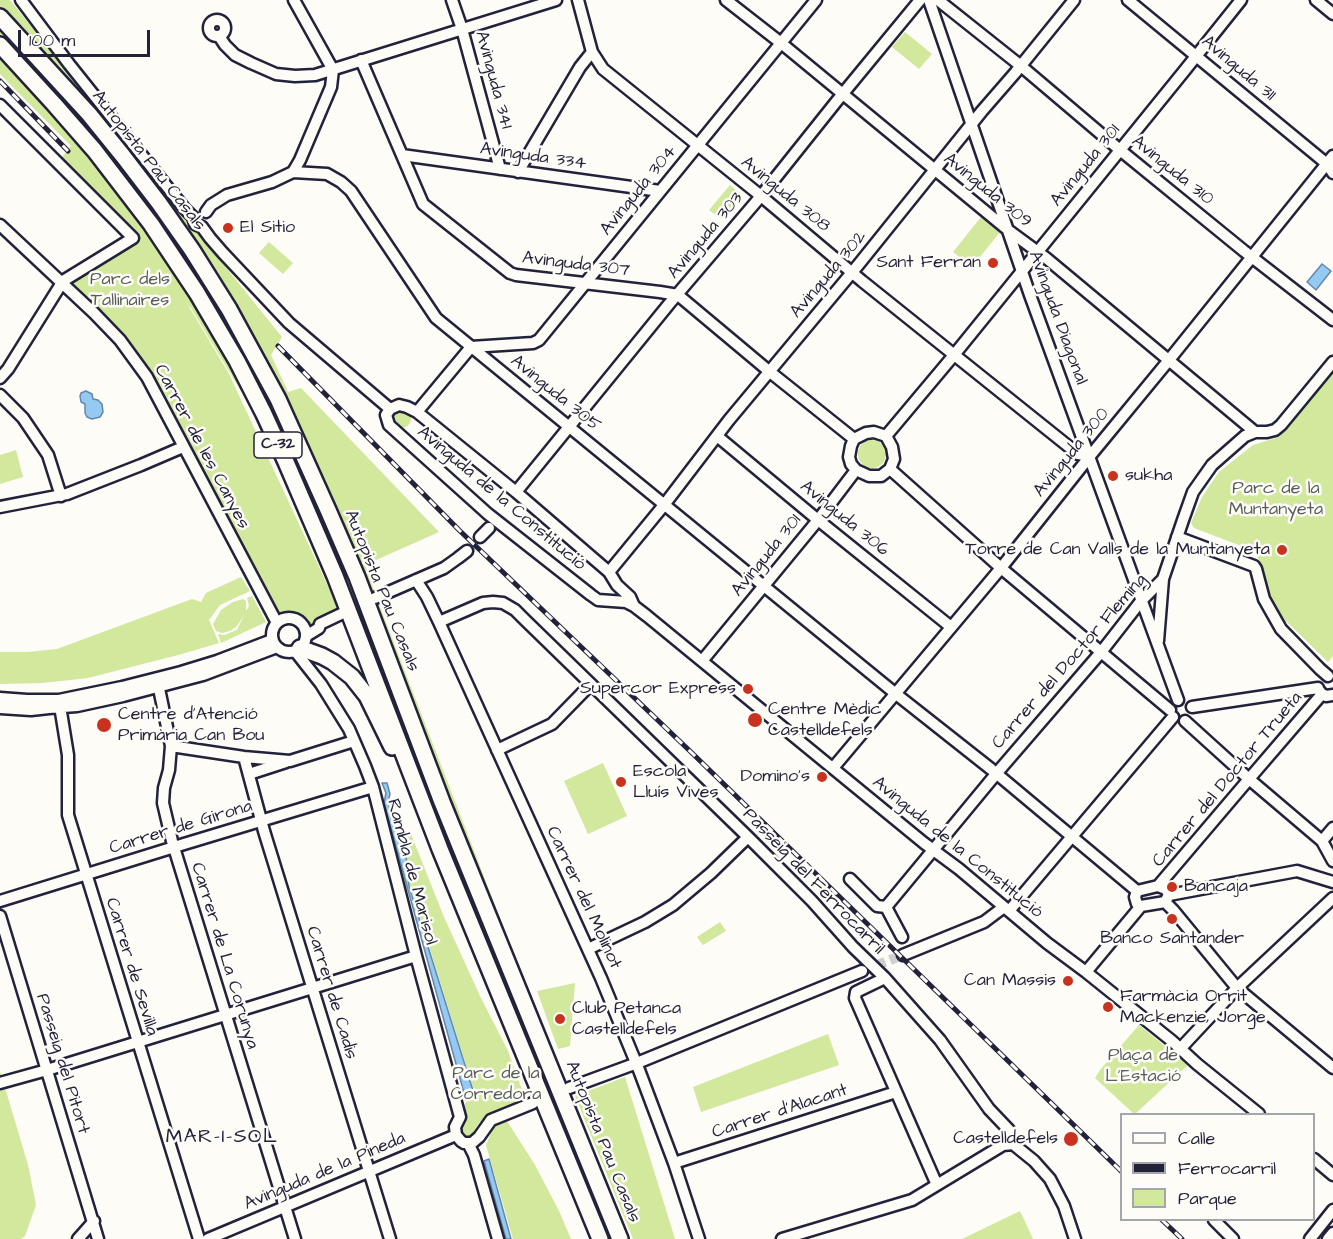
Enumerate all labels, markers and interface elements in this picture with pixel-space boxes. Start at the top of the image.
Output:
scale bar [21,18,153,56]
text: 100 m [29,28,75,53]
street label: Avinguda 341 [470,29,516,131]
street label: Avinguda 311 [1196,32,1280,106]
street label: Autopista Pau Casals [86,86,210,236]
street label: Avinguda 301 [1046,121,1126,211]
street label: Avinguda 310 [1127,131,1217,211]
street label: Avinguda 334 [478,139,588,175]
street label: Avinguda 304 [596,142,682,240]
street label: Avinguda 309 [938,149,1036,233]
street label: Avinguda 308 [736,152,834,238]
street label: Avinguda 303 [664,188,748,284]
place label: El Sitio [240,217,295,239]
marker: El Sitio [221,221,235,235]
street label: Avinguda 302 [786,227,872,323]
street label: Avinguda 307 [521,248,631,282]
street label: Avinguda Diagonal [1023,248,1091,388]
place label: Sant Ferran [877,252,981,274]
marker: Sant Ferran [986,256,1000,270]
park label: Parc dels Tallinaires [90,269,170,312]
street label: Avinguda 305 [506,351,604,437]
street label: Carrer de les Canyes [148,361,254,533]
street label: Avinguda 300 [1029,404,1115,502]
street label: Avinguda de la Constitució [412,422,590,576]
road number: C-32 [254,432,302,458]
place label: sukha [1125,465,1172,487]
marker: sukha [1106,469,1120,483]
street label: Avinguda 306 [795,476,893,562]
park label: Parc de la Muntanyeta [1229,478,1323,520]
street label: Autopista Pau Casals [339,507,423,675]
street label: Avinguda 301 [727,511,807,601]
place label: Torre de Can Valls de la Muntanyeta [965,539,1270,561]
marker: Torre de Can Valls de la Muntanyeta [1275,543,1289,557]
street label: Carrer del Doctor Fleming [988,570,1152,754]
place label: Supercor Express [580,678,736,700]
marker: Supercor Express [741,682,755,696]
street label: Carrer del Doctor Trueta [1148,688,1308,872]
place label: Centre Mèdic Castelldefels [768,699,882,742]
place label: Centre d'Atenció Primària Can Bou [118,704,264,746]
marker: Centre Mèdic Castelldefels [746,711,764,729]
marker: Centre d'Atenció Primària Can Bou [95,716,113,734]
place label: Escola Lluís Vives [633,761,719,804]
place label: Domino's [740,766,810,788]
marker: Domino's [815,770,829,784]
street label: Avinguda de la Constitució [867,772,1047,924]
marker: Escola Lluís Vives [614,775,628,789]
street label: Carrer de Girona [107,796,255,860]
street label: Rambla de Marisol [381,797,441,947]
street label: Passeig del Ferrocarril [738,804,888,960]
street label: Carrer del Molinot [541,823,625,973]
street label: Carrer de La Corunya [185,860,263,1052]
place label: Bancaja [1184,876,1248,898]
marker: Bancaja [1165,880,1179,894]
street label: Carrer de Sevilla [100,895,162,1039]
marker: Banco Santander [1165,912,1179,926]
street label: Carrer de Cadis [301,924,361,1062]
place label: Banco Santander [1100,928,1244,950]
place label: Can Massis [964,970,1056,992]
marker: Can Massis [1061,974,1075,988]
place label: Farmàcia Orrit Mackenzie, Jorge [1120,986,1266,1028]
street label: Passeig del Pitort [30,991,94,1137]
place label: Club Petanca Castelldefels [572,998,681,1040]
marker: Farmàcia Orrit Mackenzie, Jorge [1101,1000,1115,1014]
marker: Club Petanca Castelldefels [553,1012,567,1026]
park label: Plaça de L'Estació [1105,1045,1181,1088]
street label: Autopista Pau Casals [560,1058,644,1226]
park label: Parc de la Corredora [451,1063,541,1106]
street label: Carrer d'Alacant [710,1080,850,1144]
legend [1120,1113,1315,1221]
district label: MAR-I-SOL [166,1126,278,1150]
text: Calle [1178,1126,1215,1151]
street label: Avinguda de la Pineda [241,1128,409,1216]
place label: Castelldefels [953,1128,1058,1150]
marker: Castelldefels [1062,1130,1080,1148]
text: Ferrocarril [1178,1156,1276,1181]
text: Parque [1178,1186,1237,1211]

